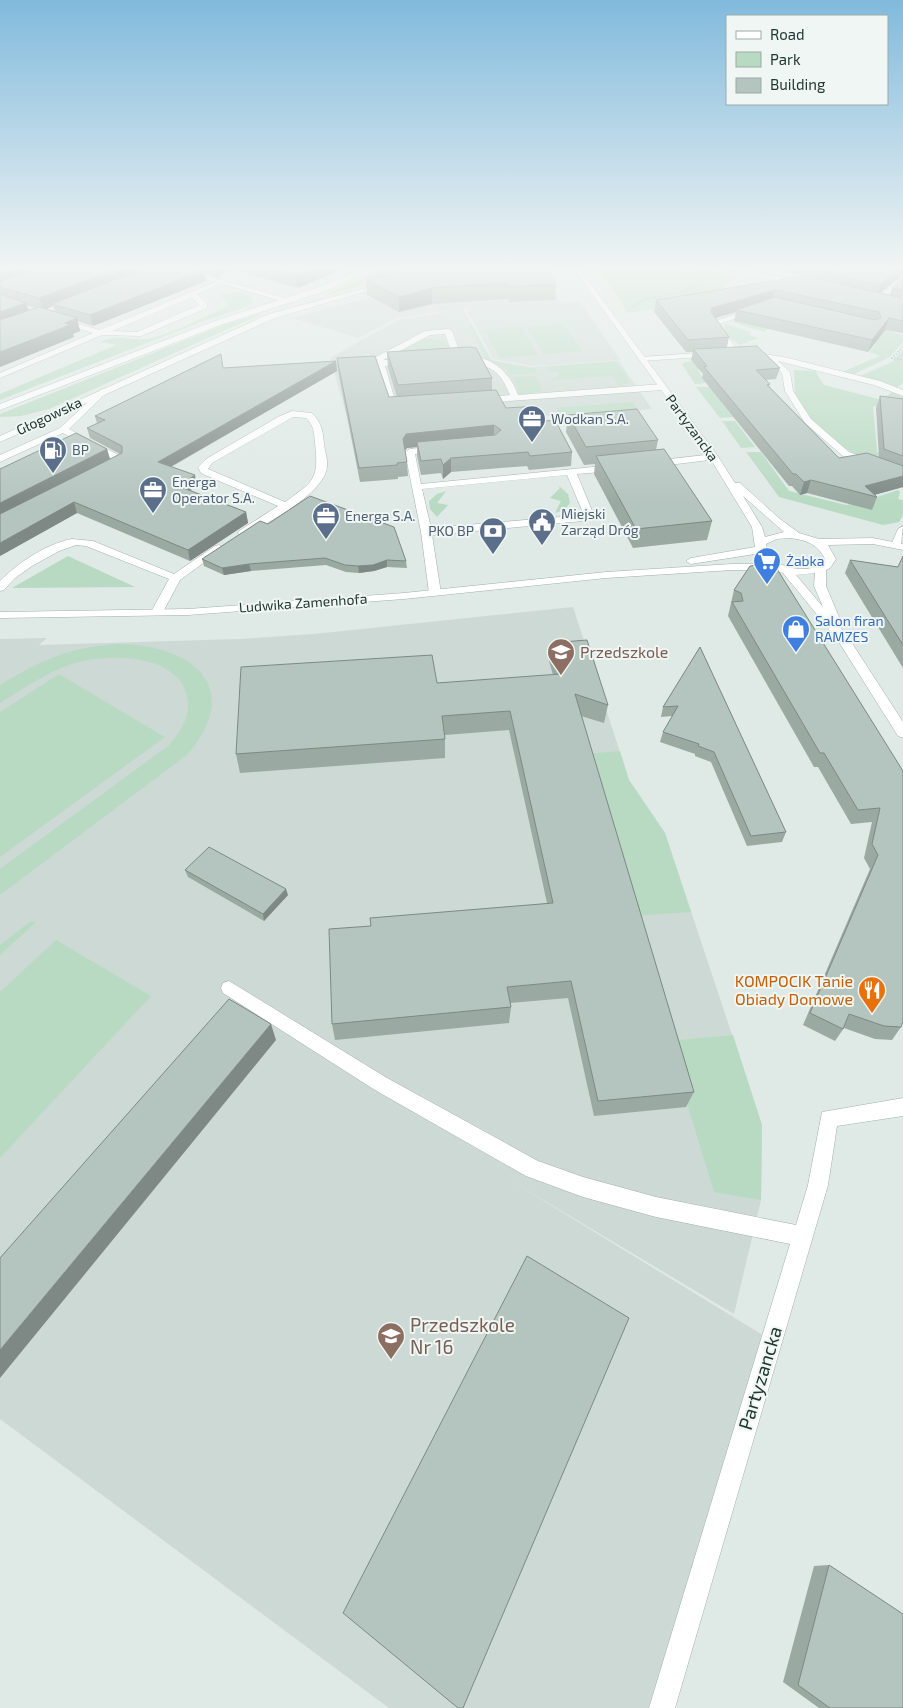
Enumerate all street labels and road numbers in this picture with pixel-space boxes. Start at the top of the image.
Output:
street label: Partyzancka [662,391,722,465]
street label: Głogowska [13,393,84,438]
street label: Ludwika Zamenhofa [238,590,368,615]
street label: Partyzancka [733,1323,786,1432]

